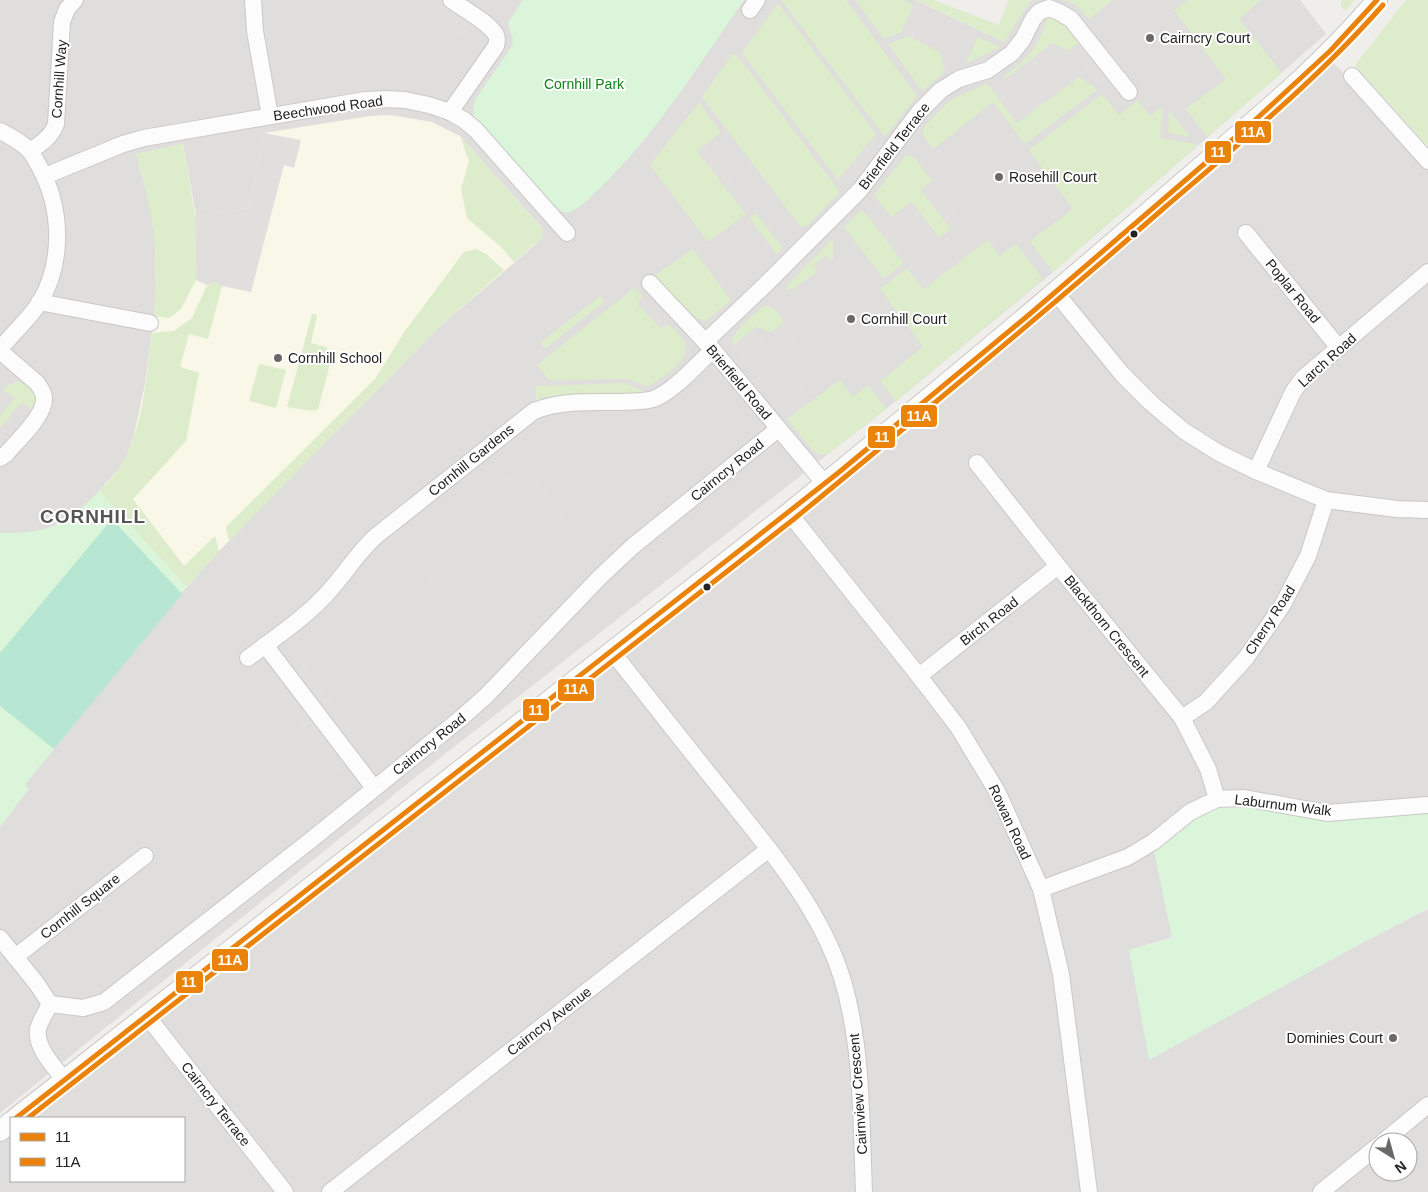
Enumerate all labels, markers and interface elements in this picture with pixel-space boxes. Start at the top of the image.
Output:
place label: Cairncry Court [1160,30,1250,46]
marker: Cairncry Court [1144,32,1156,44]
street label: Cornhill Way [48,39,70,119]
park label: Cornhill Park [544,76,625,92]
street label: Beechwood Road [272,92,384,124]
street label: Brierfield Terrace [855,99,933,193]
line badge: 11A [1234,120,1272,144]
text: 11A [1241,124,1265,140]
line badge: 11 [1204,140,1232,164]
text: 11 [1211,144,1226,160]
place label: Rosehill Court [1009,169,1097,185]
marker: Rosehill Court [993,171,1005,183]
unlabelled marker [1129,229,1139,239]
street label: Poplar Road [1262,256,1324,326]
place label: Cornhill Court [861,311,947,327]
marker: Cornhill Court [845,313,857,325]
street label: Larch Road [1295,330,1359,390]
street label: Brierfield Road [703,341,775,423]
place label: Cornhill School [288,350,382,366]
marker: Cornhill School [272,352,284,364]
line badge: 11A [900,404,938,428]
text: 11A [907,408,931,424]
street label: Cornhill Gardens [425,421,517,499]
line badge: 11 [867,425,896,449]
text: 11 [875,429,890,445]
street label: Cairncry Road [687,436,767,504]
district label: CORNHILL [40,506,146,527]
street label: Blackthorn Crescent [1061,572,1153,680]
unlabelled marker [702,582,712,592]
street label: Cherry Road [1242,582,1298,658]
street label: Birch Road [957,593,1021,649]
line badge: 11A [557,678,595,702]
text: 11A [564,681,588,697]
line badge: 11 [522,698,550,722]
text: 11 [529,702,544,718]
street label: Cairncry Road [389,710,469,778]
street label: Rowan Road [986,782,1034,862]
street label: Laburnum Walk [1234,791,1333,819]
street label: Cornhill Square [37,870,123,942]
line badge: 11A [211,948,249,972]
text: 11A [218,952,242,968]
line badge: 11 [175,970,204,994]
text: 11 [182,974,197,990]
street label: Cairncry Avenue [504,983,594,1059]
place label: Dominies Court [1287,1030,1383,1046]
marker: Dominies Court [1387,1032,1399,1044]
street label: Cairnview Crescent [846,1033,870,1155]
street label: Cairncry Terrace [178,1059,254,1149]
legend [10,1117,185,1182]
text: 11 [55,1128,71,1145]
north arrow [1368,1132,1418,1182]
text: 11A [55,1153,81,1170]
text: N [1392,1158,1410,1177]

